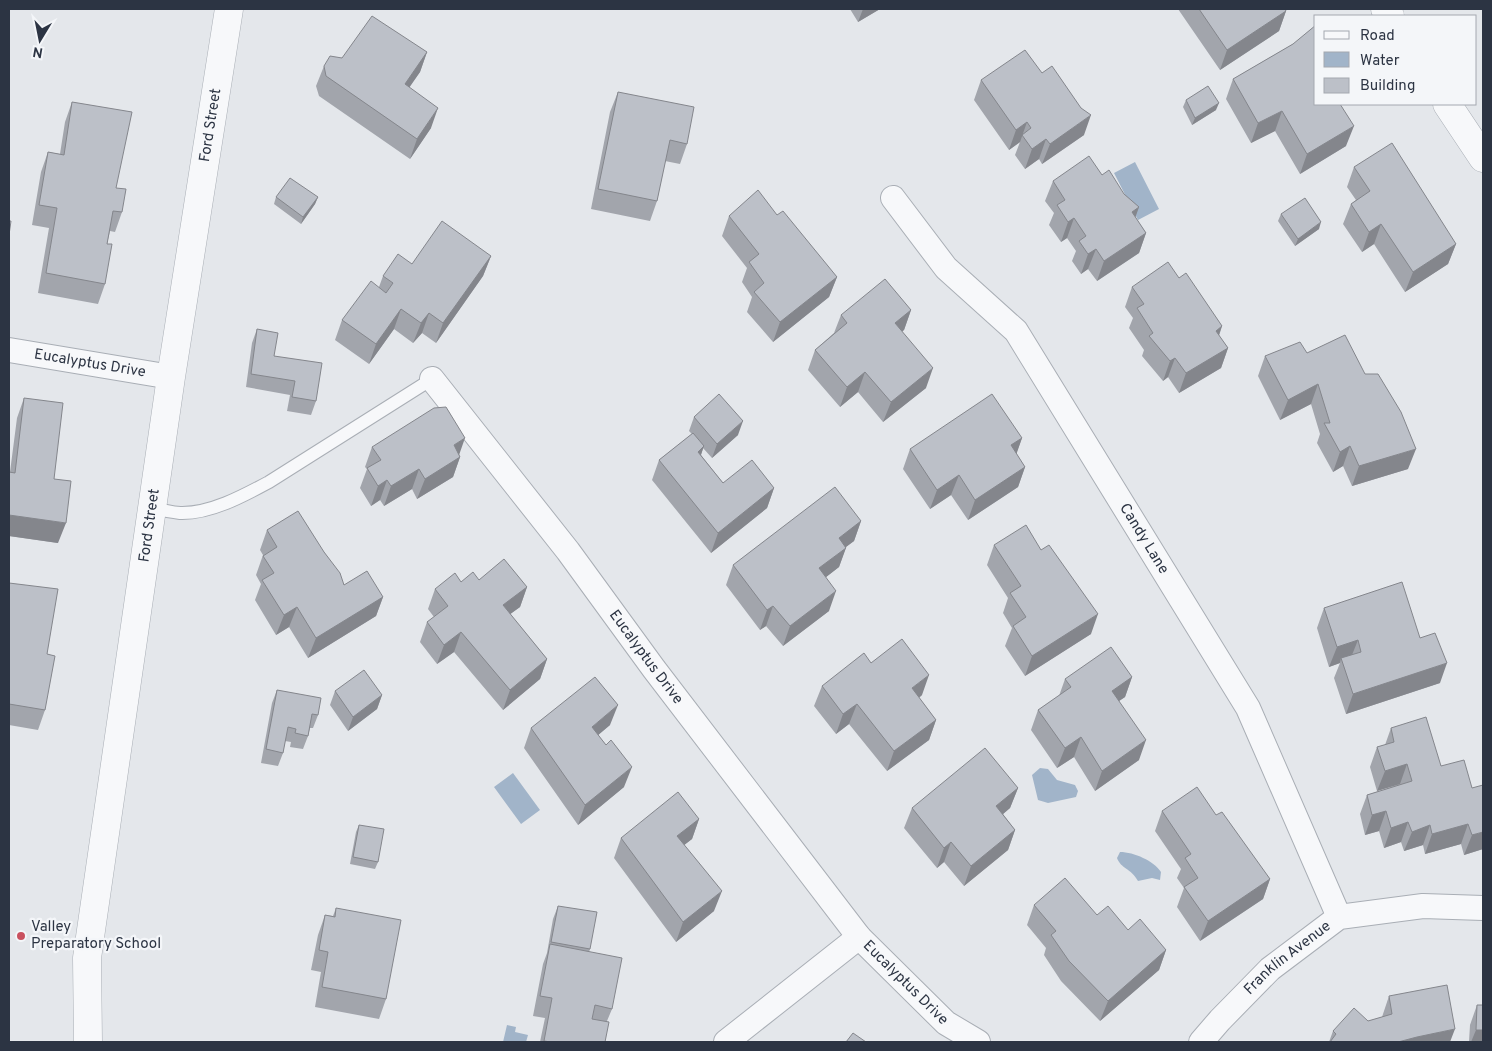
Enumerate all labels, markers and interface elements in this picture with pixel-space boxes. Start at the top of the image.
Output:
north arrow [15,15,65,65]
legend [1314,15,1477,105]
text: Road [1360,27,1395,46]
text: N [32,42,44,61]
text: Water [1360,52,1400,71]
text: Building [1360,77,1415,96]
street label: Ford Street [196,87,226,163]
street label: Eucalyptus Drive [33,345,147,382]
street label: Ford Street [135,487,164,564]
street label: Candy Lane [1115,500,1173,578]
street label: Eucalyptus Drive [605,606,687,708]
street label: Franklin Avenue [1240,917,1335,999]
place label: Valley Preparatory School [31,918,161,954]
marker: Valley Preparatory School [15,930,27,942]
street label: Eucalyptus Drive [859,936,952,1029]

